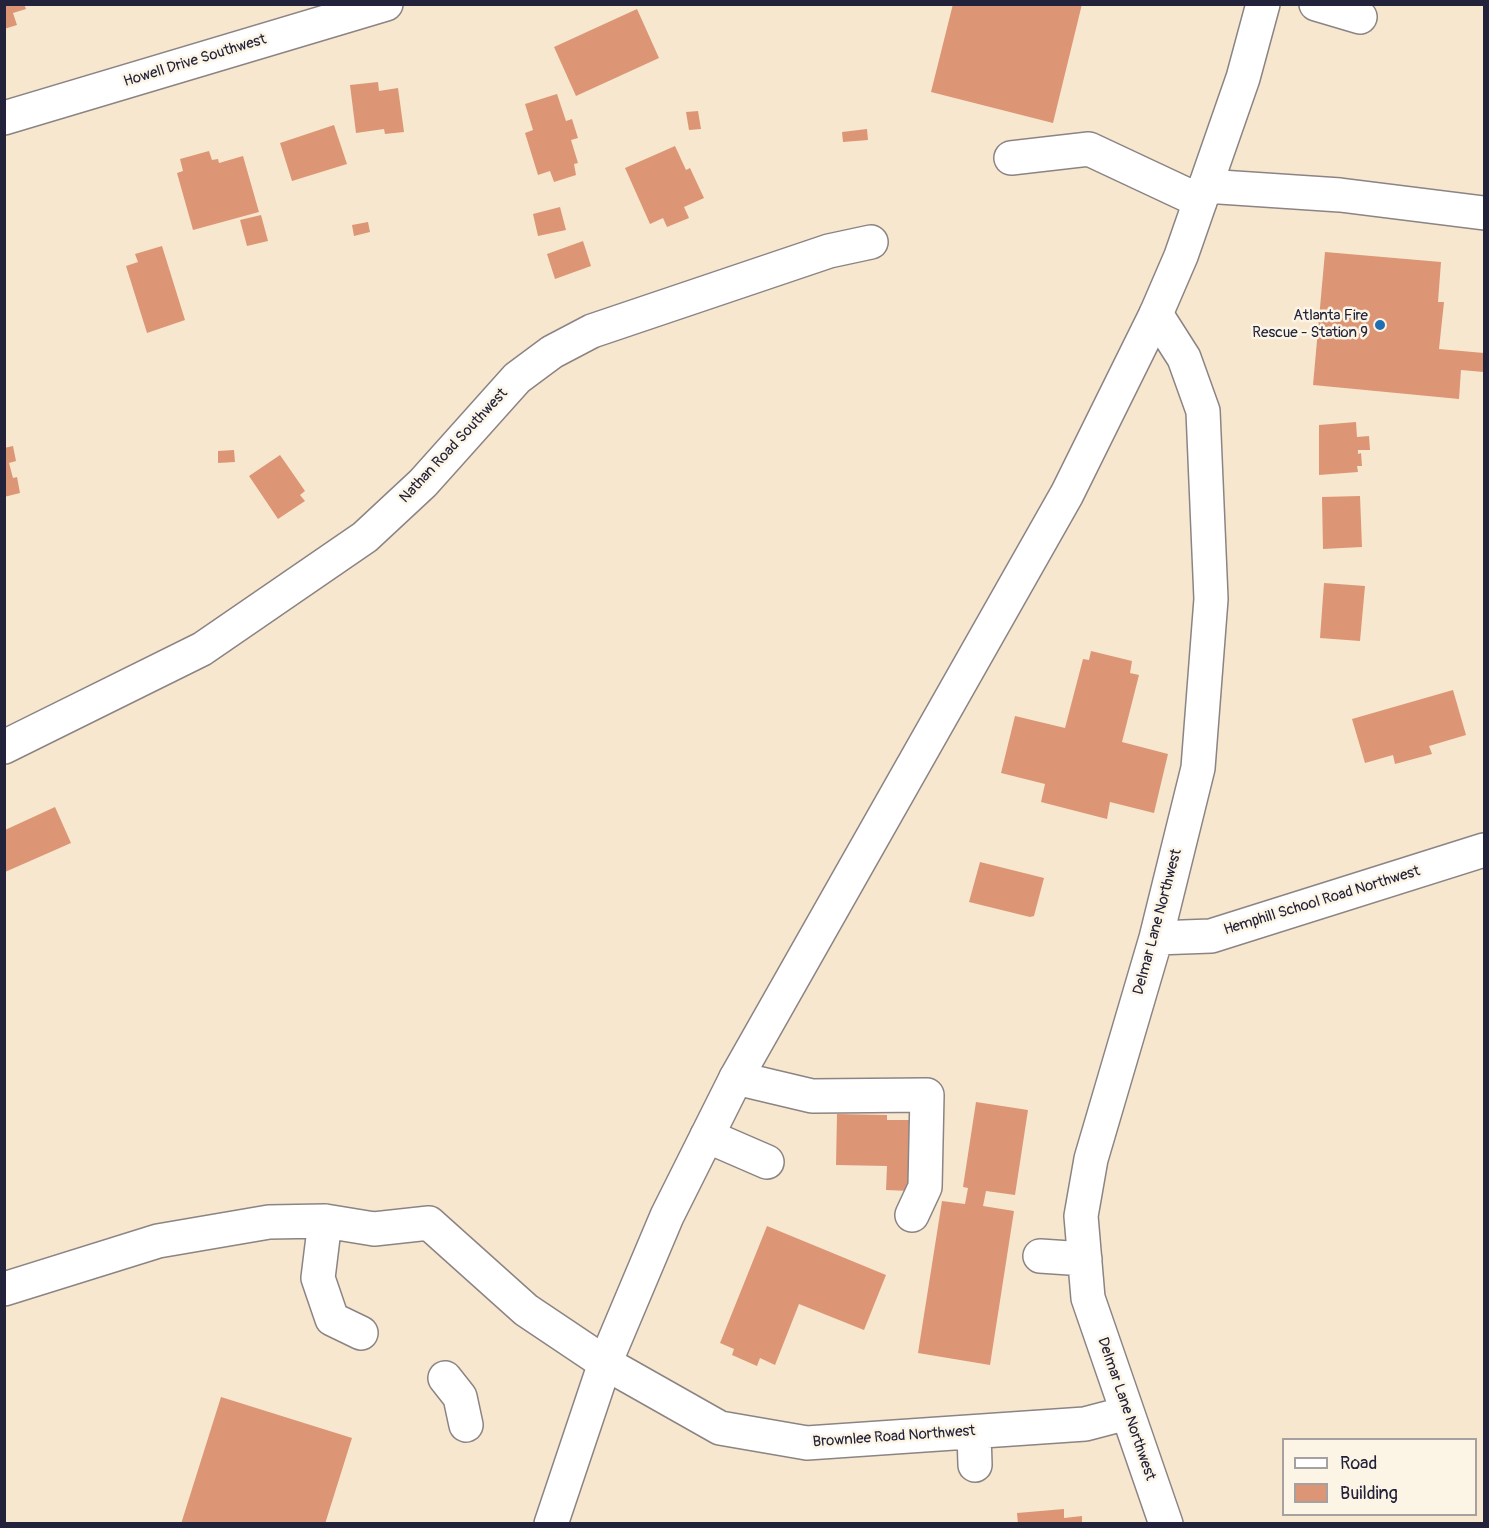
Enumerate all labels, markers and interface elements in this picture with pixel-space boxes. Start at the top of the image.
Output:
street label: Howell Drive Southwest [121,31,269,91]
place label: Atlanta Fire Rescue - Station 9 [1252,307,1368,342]
marker: Atlanta Fire Rescue - Station 9 [1373,318,1387,332]
street label: Nathan Road Southwest [396,385,512,507]
street label: Delmar Lane Northwest [1130,847,1186,997]
street label: Hemphill School Road Northwest [1222,863,1422,939]
street label: Delmar Lane Northwest [1093,1335,1159,1483]
street label: Brownlee Road Northwest [812,1422,976,1452]
legend [1282,1438,1477,1516]
text: Road [1340,1452,1377,1475]
text: Building [1340,1482,1398,1505]

